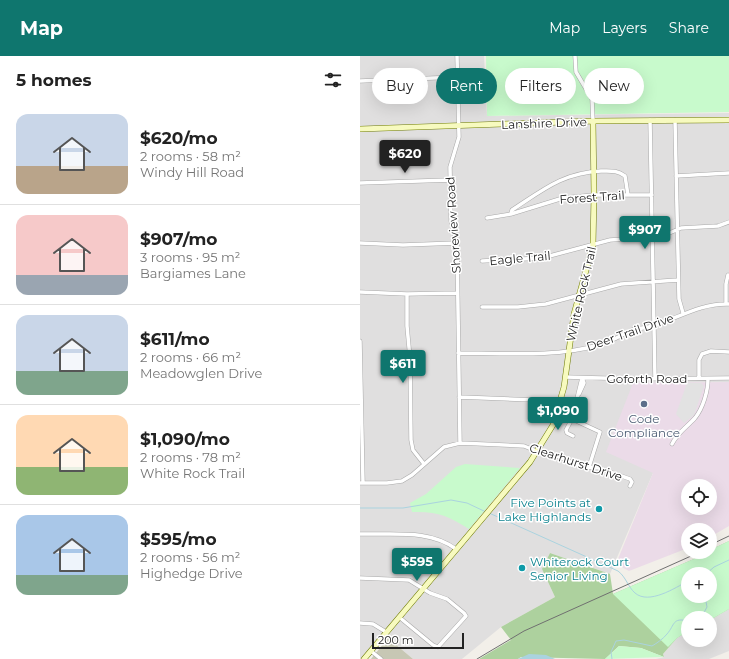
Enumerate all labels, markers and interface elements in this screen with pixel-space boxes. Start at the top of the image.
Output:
text: Map [20,17,63,40]
text: Map [549,19,580,37]
text: Layers [602,19,647,37]
text: Share [669,19,709,37]
chip: Buy [372,68,428,104]
chip: Rent [436,68,497,104]
chip: Filters [505,68,576,104]
chip: New [584,68,644,104]
icon: filters [322,69,344,91]
text: 5 homes [16,70,92,90]
street label: Lanshire Drive [501,114,587,132]
text: $620/mo [140,128,218,148]
icon: home [48,130,96,178]
pin: $620 [381,140,429,174]
text: $620 [388,145,422,161]
text: 2 rooms · 58 m² [140,148,241,164]
text: Windy Hill Road [140,164,244,180]
street label: Shoreview Road [442,176,464,274]
street label: Forest Trail [559,187,625,207]
pin: $907 [621,216,669,250]
text: $907 [628,221,662,237]
text: $907/mo [140,229,218,249]
icon: home [48,231,96,279]
street label: White Rock Trail [563,245,599,343]
street label: Eagle Trail [489,248,551,268]
text: 3 rooms · 95 m² [140,249,240,265]
text: Bargiames Lane [140,265,246,281]
street label: Deer Trail Drive [584,310,676,354]
text: $611/mo [140,329,210,349]
icon: home [48,331,96,379]
text: 2 rooms · 66 m² [140,349,241,365]
pin: $611 [379,350,427,384]
text: $611 [390,355,416,371]
text: Meadowglen Drive [140,365,262,381]
street label: Goforth Road [607,371,687,386]
pin: $1,090 [525,397,591,431]
marker: Code Compliance [639,399,649,409]
text: $1,090 [537,402,579,418]
place label: Code Compliance [608,411,680,440]
text: $1,090/mo [140,429,230,449]
icon: home [48,431,96,479]
street label: Clearhurst Drive [528,440,624,484]
text: 2 rooms · 78 m² [140,449,241,465]
text: White Rock Trail [140,465,245,481]
map controls [681,479,717,647]
button: locate [681,479,717,515]
place label: Five Points at Lake Highlands [498,495,591,524]
marker: Five Points at Lake Highlands [594,504,604,514]
button: layers [681,523,717,559]
text: $595/mo [140,529,217,549]
icon: home [48,531,96,579]
pin: $595 [393,548,441,582]
text: 2 rooms · 56 m² [140,549,240,565]
text: $595 [401,553,433,569]
place label: Whiterock Court Senior Living [530,554,629,583]
marker: Whiterock Court Senior Living [517,563,527,573]
text: Highedge Drive [140,565,243,581]
button: + [681,567,717,603]
button: − [681,611,717,647]
scale bar [372,631,464,650]
text: 200 m [378,633,413,647]

